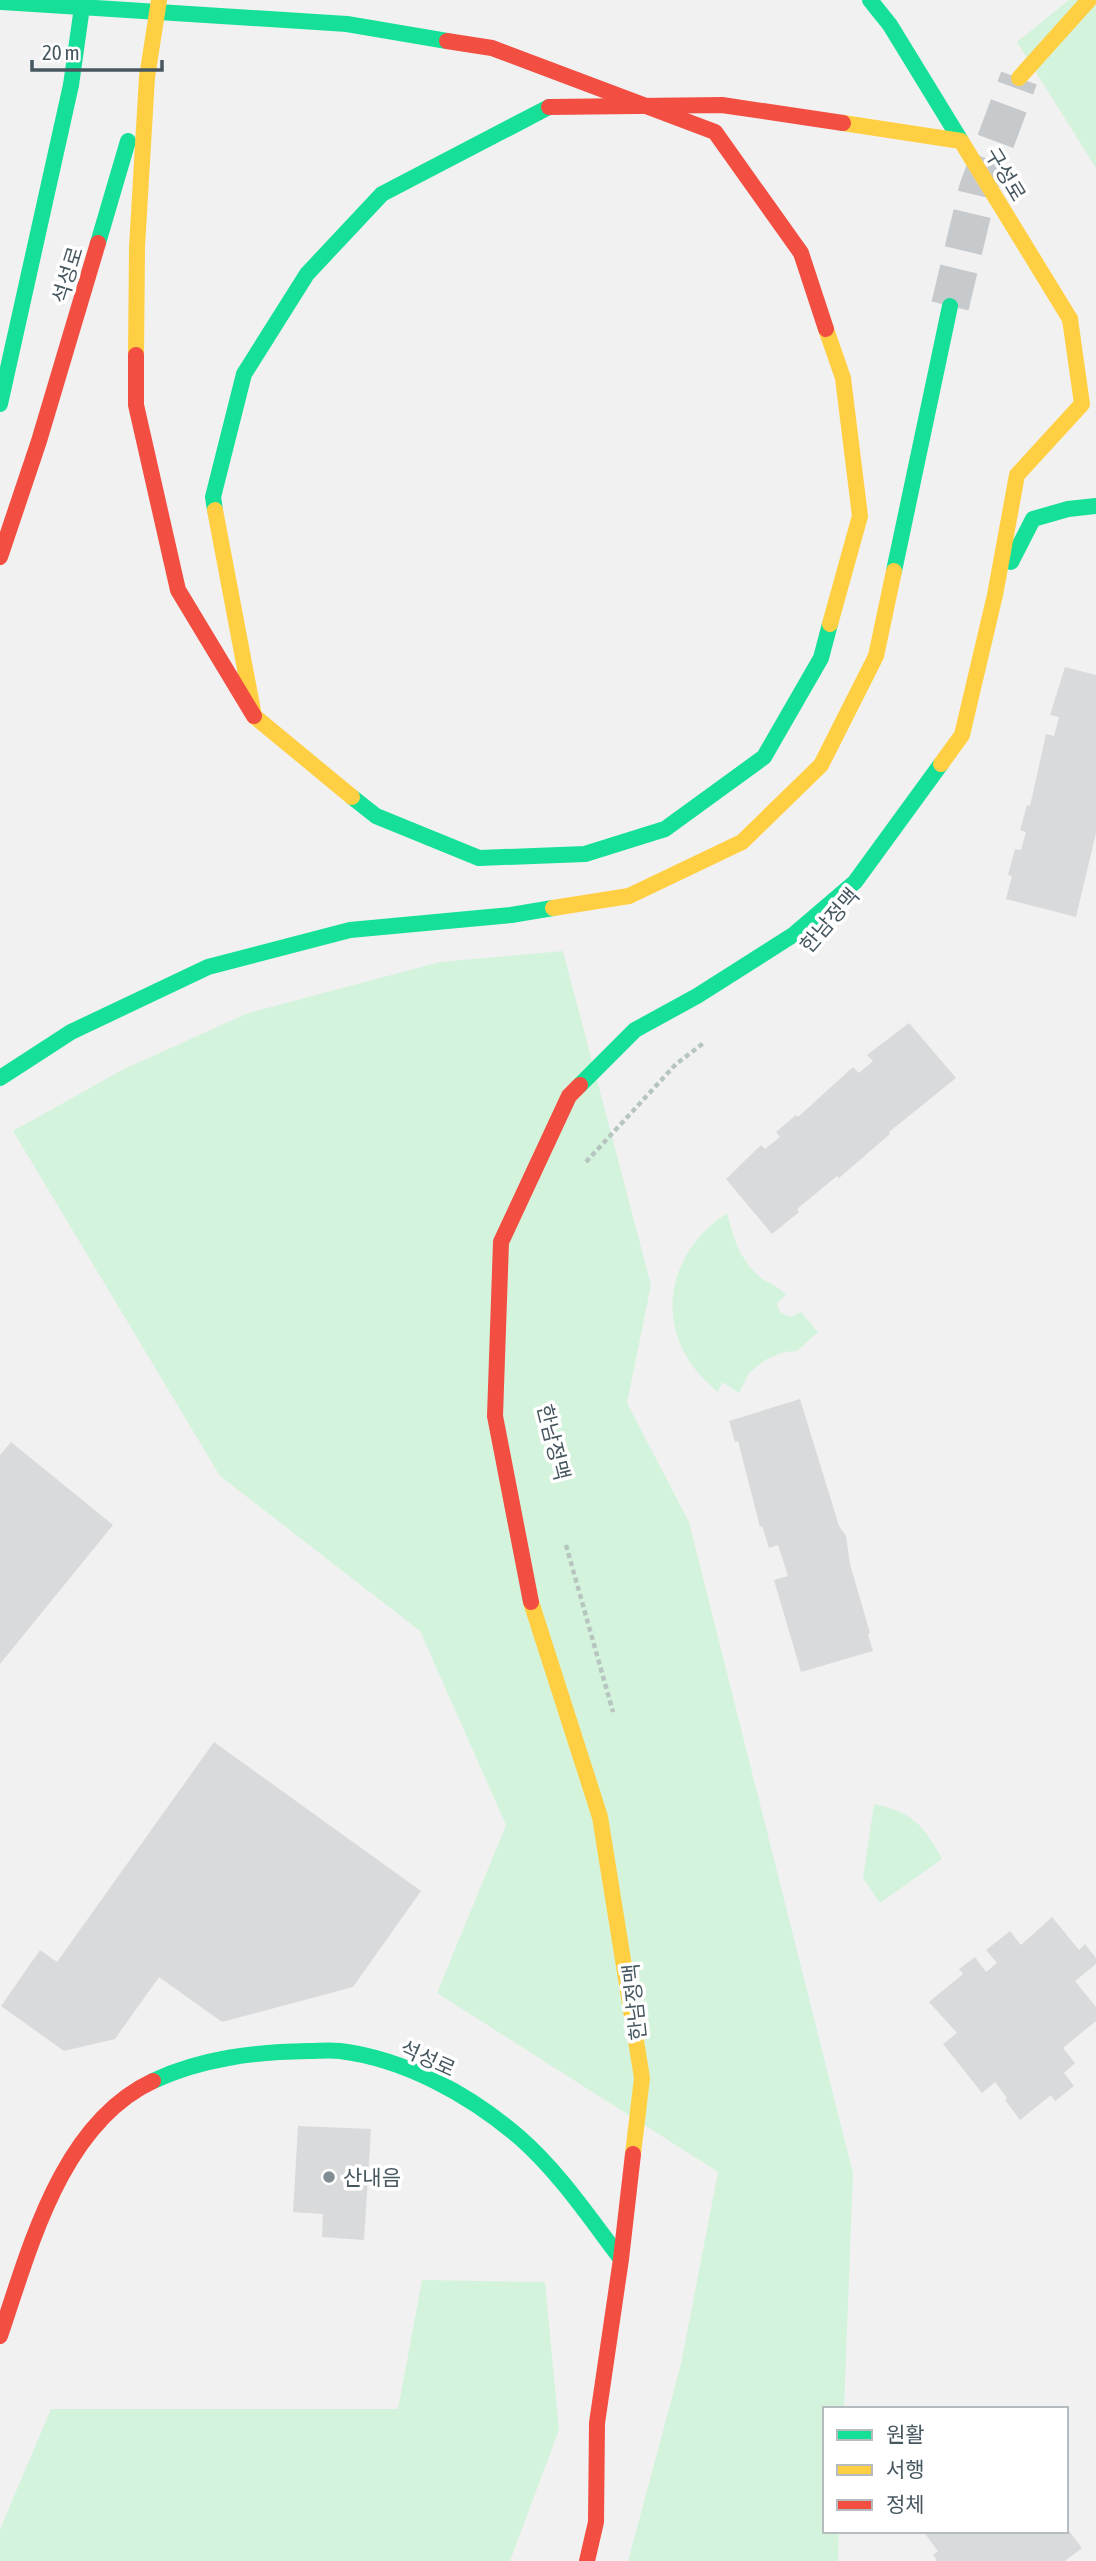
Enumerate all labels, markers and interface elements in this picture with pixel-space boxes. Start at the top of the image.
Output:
scale bar [32,28,161,72]
text: 20 m [42,40,80,64]
street label: 구성로 [981,143,1031,205]
street label: 석성로 [47,244,87,306]
street label: 한남정맥 [795,883,863,957]
street label: 한남정맥 [533,1402,575,1482]
street label: 한남정맥 [618,1962,650,2042]
street label: 석성로 [397,2035,459,2081]
place label: 산내음 [343,2165,401,2189]
marker: 산내음 [321,2169,337,2185]
legend [823,2407,1068,2533]
text: 원활 [886,2422,925,2446]
text: 서행 [886,2457,925,2481]
text: 정체 [886,2492,925,2516]

